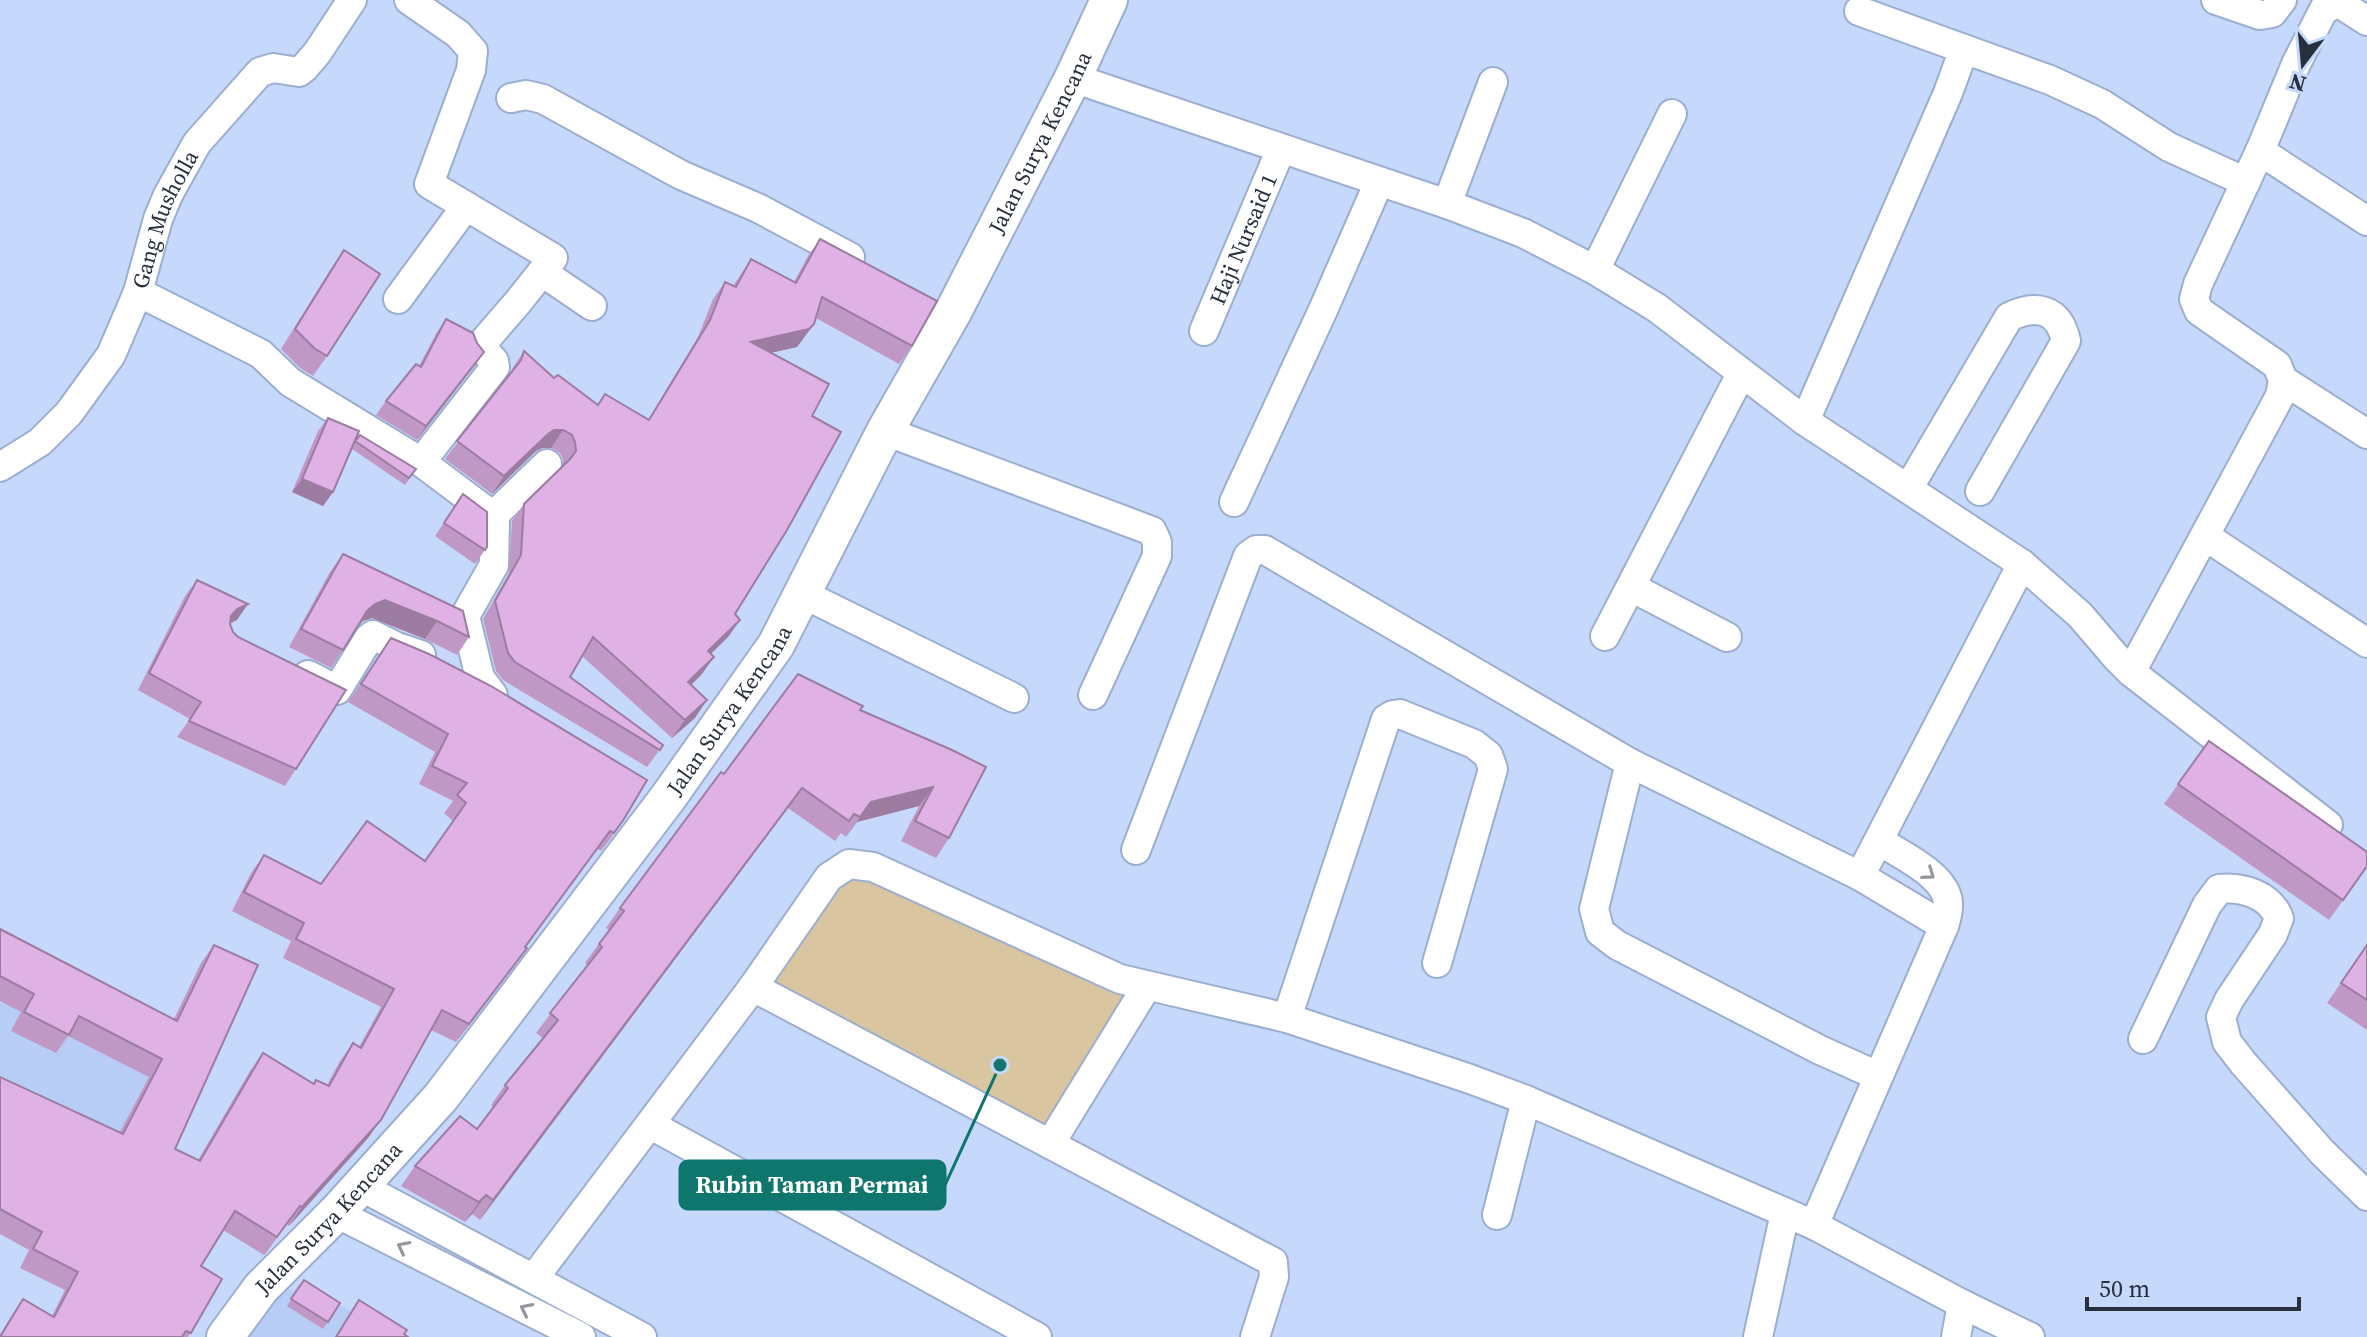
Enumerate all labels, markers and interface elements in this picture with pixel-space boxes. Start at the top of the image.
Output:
north arrow [2263,24,2343,104]
street label: Jalan Surya Kencana [980,45,1099,239]
text: N [2286,67,2309,100]
street label: Gang Musholla [125,144,206,292]
street label: Haji Nursaid 1 [1202,169,1284,309]
street label: Jalan Surya Kencana [659,619,799,802]
one-way arrow [1920,864,1934,879]
street label: Jalan Surya Kencana [247,1135,409,1302]
callout: Rubin Taman Permai [680,1161,945,1209]
text: Rubin Taman Permai [696,1168,929,1201]
one-way arrow [397,1242,412,1257]
scale bar [2087,1261,2299,1311]
text: 50 m [2099,1272,2150,1305]
one-way arrow [519,1303,534,1319]

